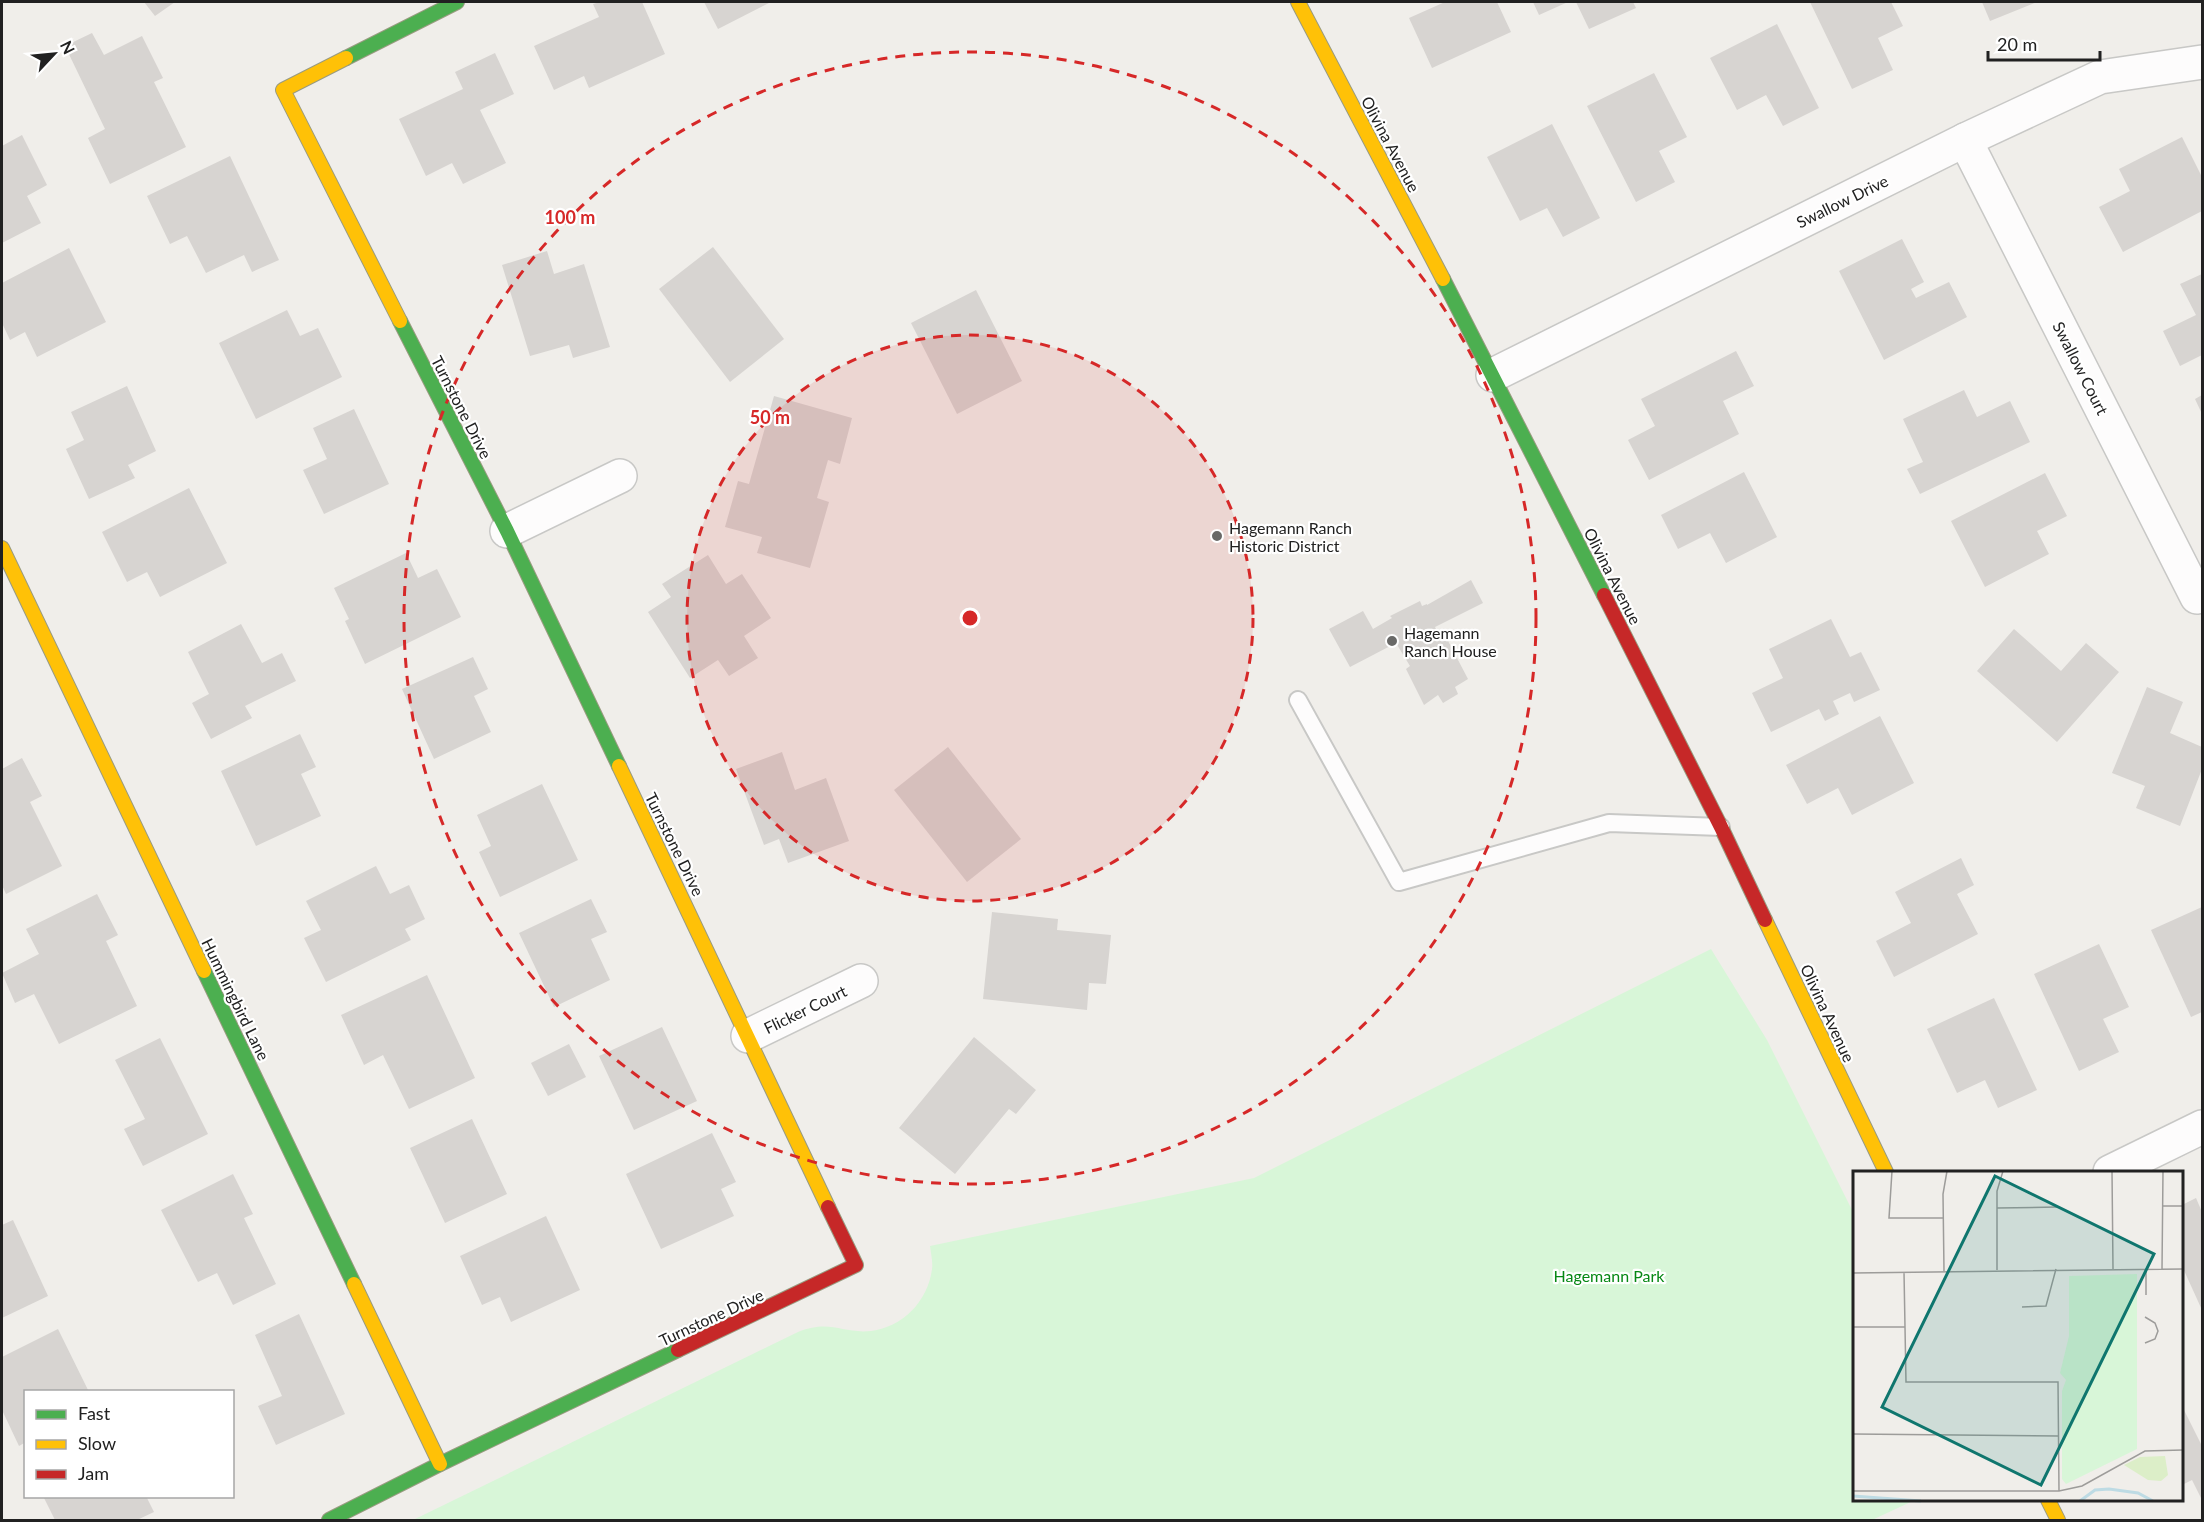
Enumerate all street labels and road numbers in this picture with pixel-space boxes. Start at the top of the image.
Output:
street label: Olivina Avenue [1358,93,1424,195]
street label: Swallow Drive [1793,171,1891,231]
street label: Swallow Court [2049,318,2113,418]
street label: Turnstone Drive [428,352,496,462]
street label: Olivina Avenue [1581,525,1645,627]
street label: Turnstone Drive [642,789,708,899]
street label: Hummingbird Lane [198,935,274,1063]
street label: Olivina Avenue [1797,961,1859,1065]
street label: Flicker Court [760,981,850,1037]
street label: Turnstone Drive [656,1285,766,1349]

